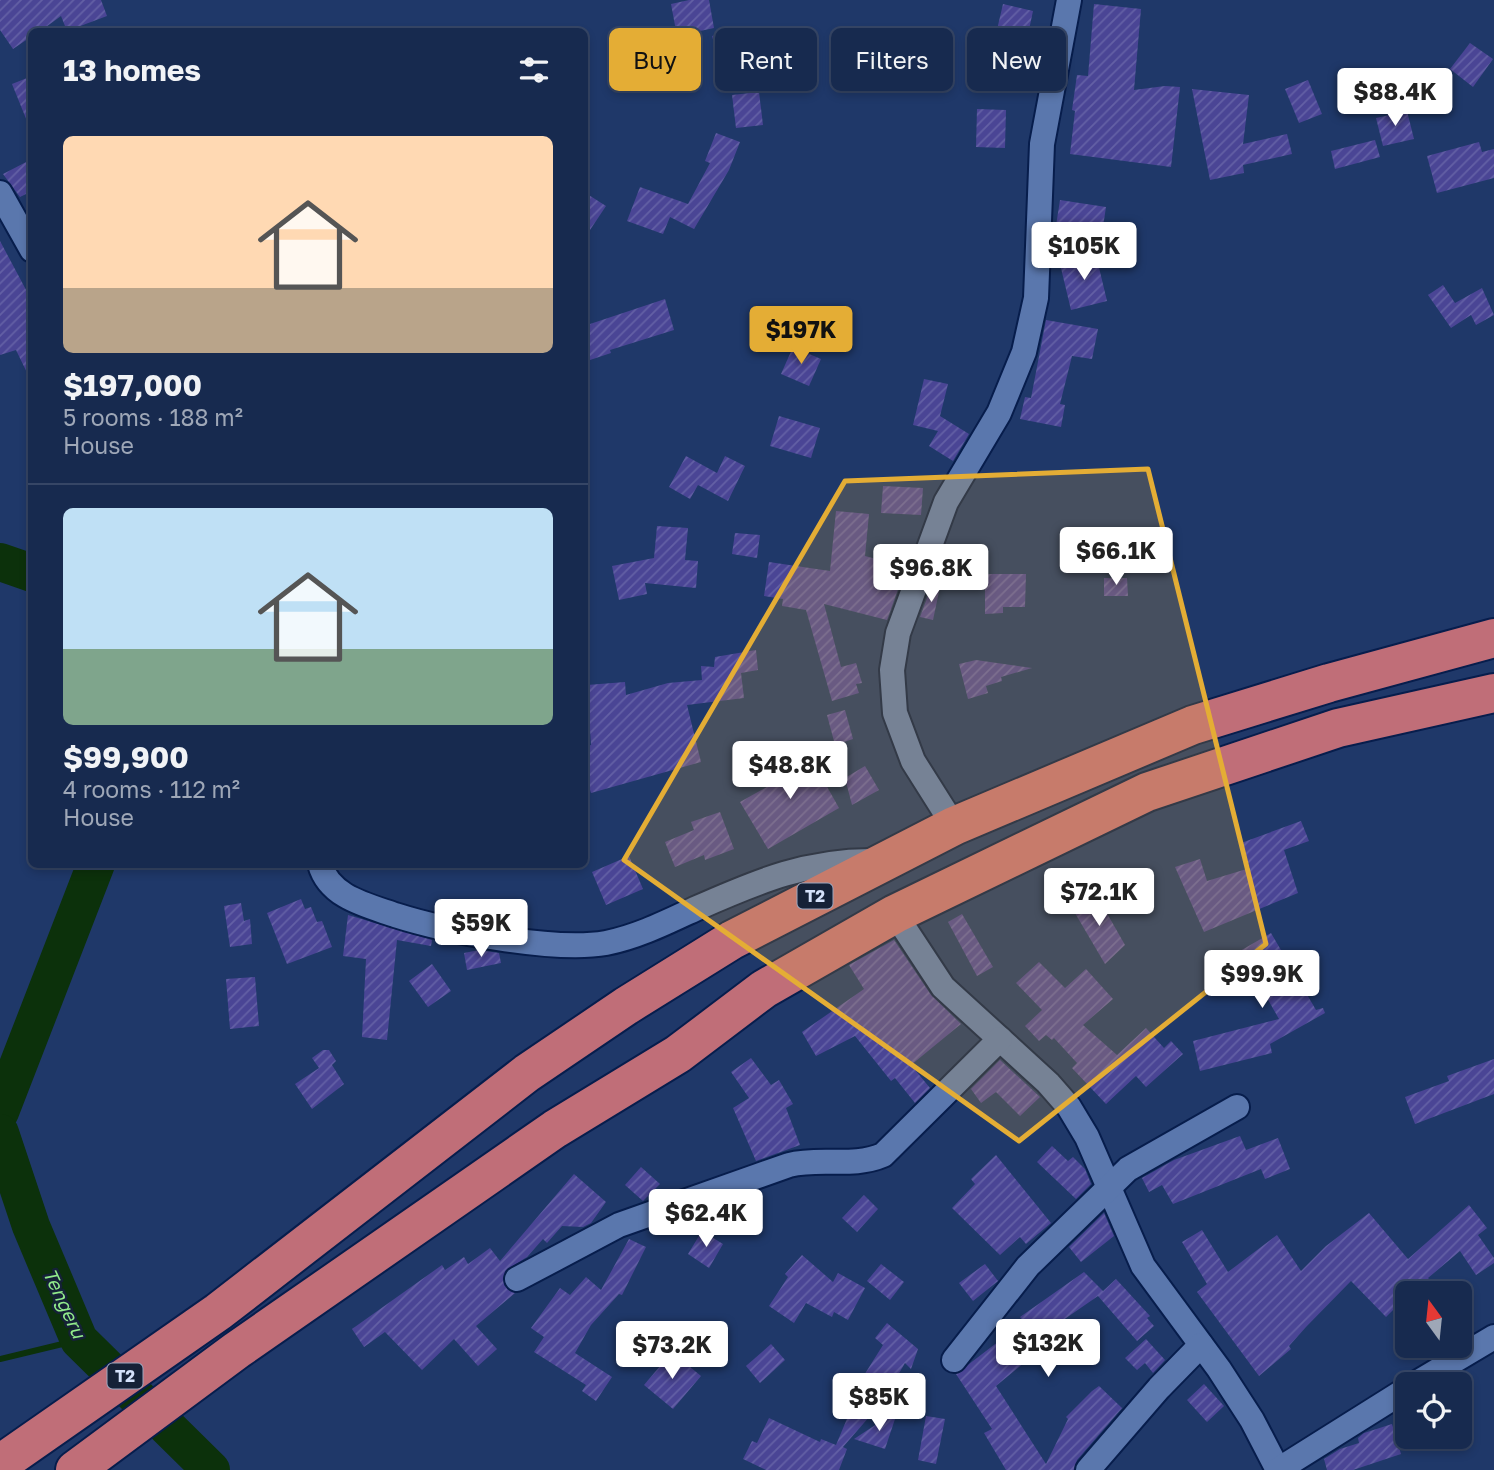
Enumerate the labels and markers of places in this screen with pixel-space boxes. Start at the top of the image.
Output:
pin: $88.4K [1338,68,1452,128]
pin: $105K [1035,222,1133,282]
pin: $197K [752,306,850,366]
pin: $66.1K [1059,528,1173,587]
pin: $96.8K [874,544,988,604]
pin: $48.8K [733,742,847,801]
pin: $72.1K [1042,869,1156,928]
pin: $59K [440,900,522,959]
pin: $99.9K [1205,950,1319,1010]
pin: $62.4K [649,1190,763,1249]
pin: $132K [999,1320,1097,1379]
pin: $73.2K [615,1322,729,1381]
pin: $85K [838,1374,920,1433]

